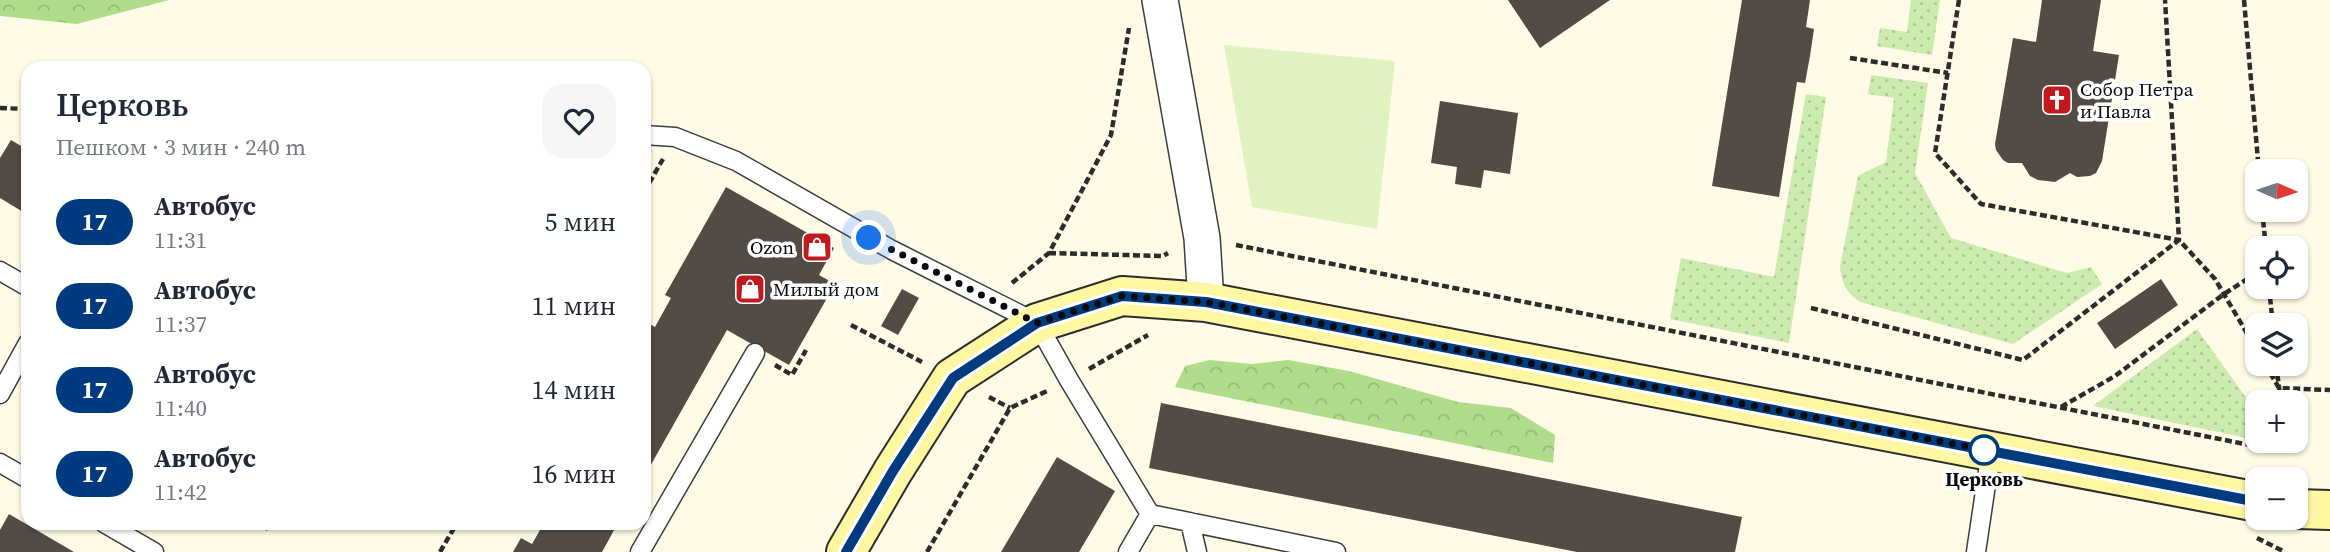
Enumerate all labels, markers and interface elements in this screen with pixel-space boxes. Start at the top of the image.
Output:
place label: Собор Петра и Павла [2080,76,2194,124]
text: Церковь [56,82,188,127]
church icon: Собор Петра и Павла [2040,83,2074,117]
button: heart [542,84,616,158]
text: Пешком · 3 мин · 240 m [56,131,306,163]
north arrow [2245,159,2308,222]
map controls [2245,159,2308,530]
text: Автобус [154,188,256,224]
text: 5 мин [544,204,616,240]
text: 17 [81,205,108,238]
your location [851,220,886,255]
text: 11:31 [154,224,207,256]
shop icon: Ozon [800,230,834,264]
place label: Ozon [750,234,794,260]
button: locate [2245,236,2308,299]
text: Автобус [154,272,256,308]
shop icon: Милый дом [733,272,767,306]
place label: Милый дом [773,276,879,302]
text: 11 мин [531,288,616,324]
text: 17 [81,289,108,322]
text: 11:37 [154,308,207,340]
button: layers [2245,313,2308,376]
text: Автобус [154,356,256,392]
text: 14 мин [531,372,616,408]
text: 17 [81,373,108,406]
button: + [2245,390,2308,453]
text: 11:40 [154,392,207,424]
marker: Церковь [1969,435,1999,465]
text: Автобус [154,440,256,476]
text: 16 мин [531,456,616,492]
text: 17 [81,457,108,490]
place label: Церковь [1945,466,2023,492]
button: − [2245,467,2308,530]
text: 11:42 [154,476,207,508]

